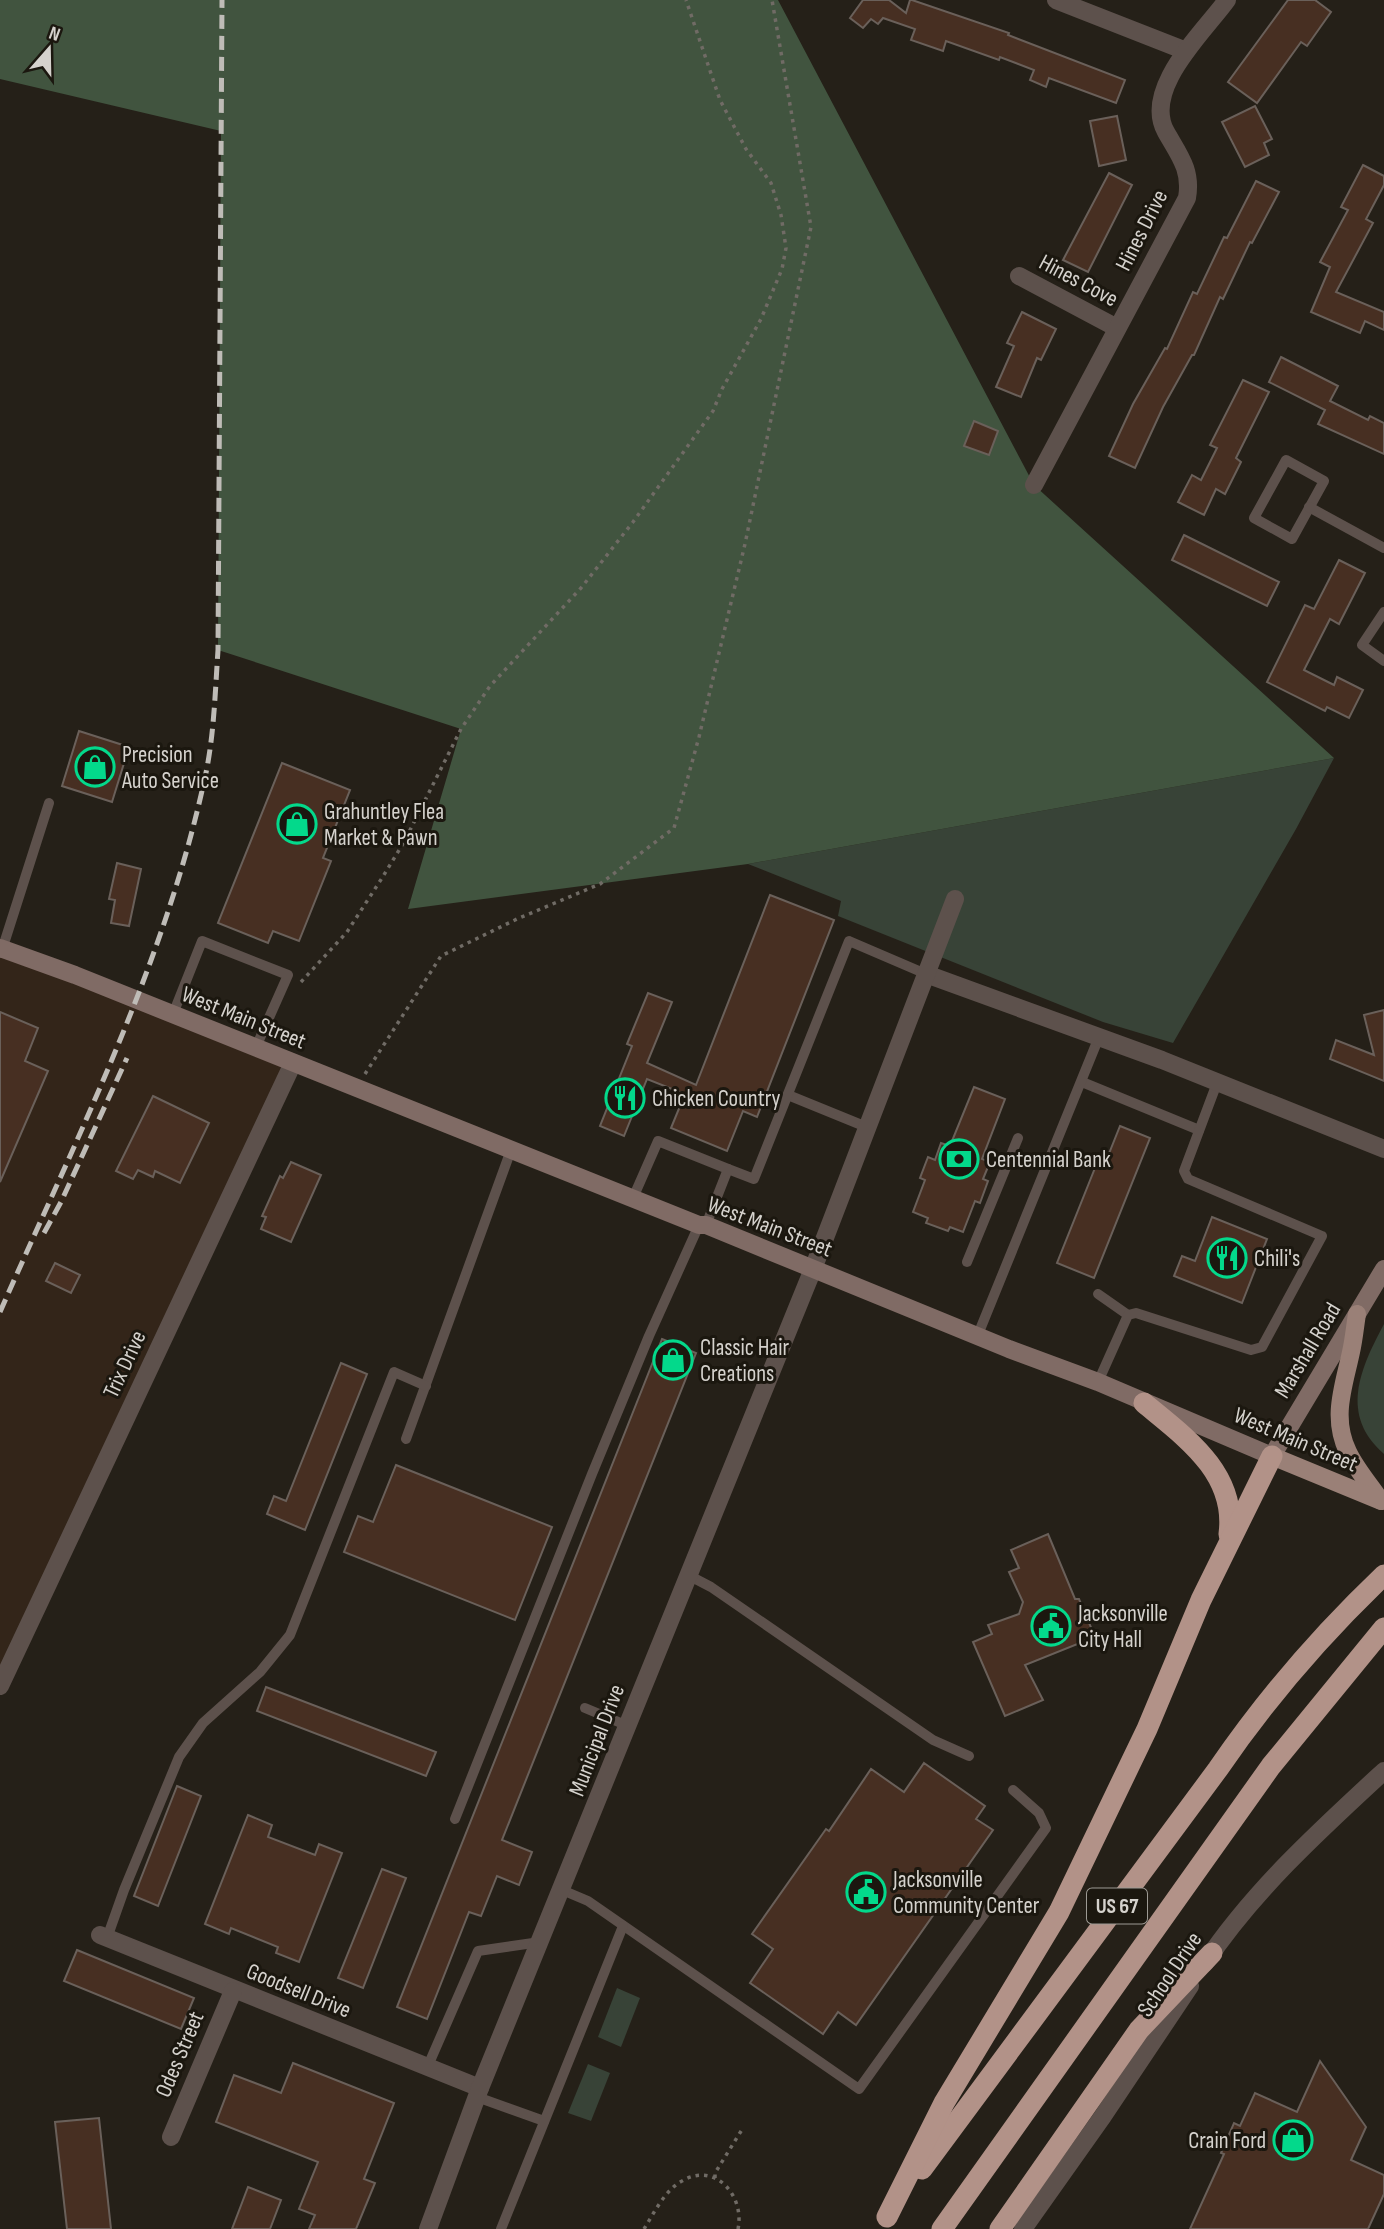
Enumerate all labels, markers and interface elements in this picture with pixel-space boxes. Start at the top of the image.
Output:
north arrow [14,14,84,84]
text: N [46,22,63,47]
street label: Hines Drive [1110,185,1174,276]
street label: Hines Cove [1034,249,1123,313]
place label: Precision Auto Service [121,741,219,795]
shop icon: Precision Auto Service [74,746,116,788]
place label: Grahuntley Flea Market & Pawn [324,798,444,852]
shop icon: Grahuntley Flea Market & Pawn [276,803,318,845]
street label: West Main Street [177,980,310,1056]
restaurant icon: Chicken Country [604,1077,646,1119]
place label: Chicken Country [652,1085,781,1113]
bank icon: Centennial Bank [938,1138,980,1180]
place label: Centennial Bank [986,1146,1111,1174]
street label: West Main Street [703,1190,836,1264]
restaurant icon: Chili's [1206,1237,1248,1279]
place label: Chili's [1254,1245,1300,1273]
street label: Marshall Road [1268,1298,1347,1403]
street label: Trix Drive [97,1326,153,1402]
place label: Classic Hair Creations [700,1334,790,1388]
shop icon: Classic Hair Creations [652,1339,694,1381]
street label: West Main Street [1230,1401,1362,1479]
place label: Jacksonville City Hall [1077,1600,1168,1654]
public building icon: Jacksonville City Hall [1030,1605,1072,1647]
street label: Municipal Drive [563,1681,631,1800]
place label: Jacksonville Community Center [892,1866,1040,1920]
public building icon: Jacksonville Community Center [845,1871,887,1913]
road number: US 67 [1087,1888,1147,1924]
street label: School Drive [1131,1927,1208,2022]
street label: Goodsell Drive [242,1957,355,2025]
street label: Odes Street [149,2007,211,2102]
shop icon: Crain Ford [1272,2119,1314,2161]
place label: Crain Ford [1188,2127,1266,2155]

